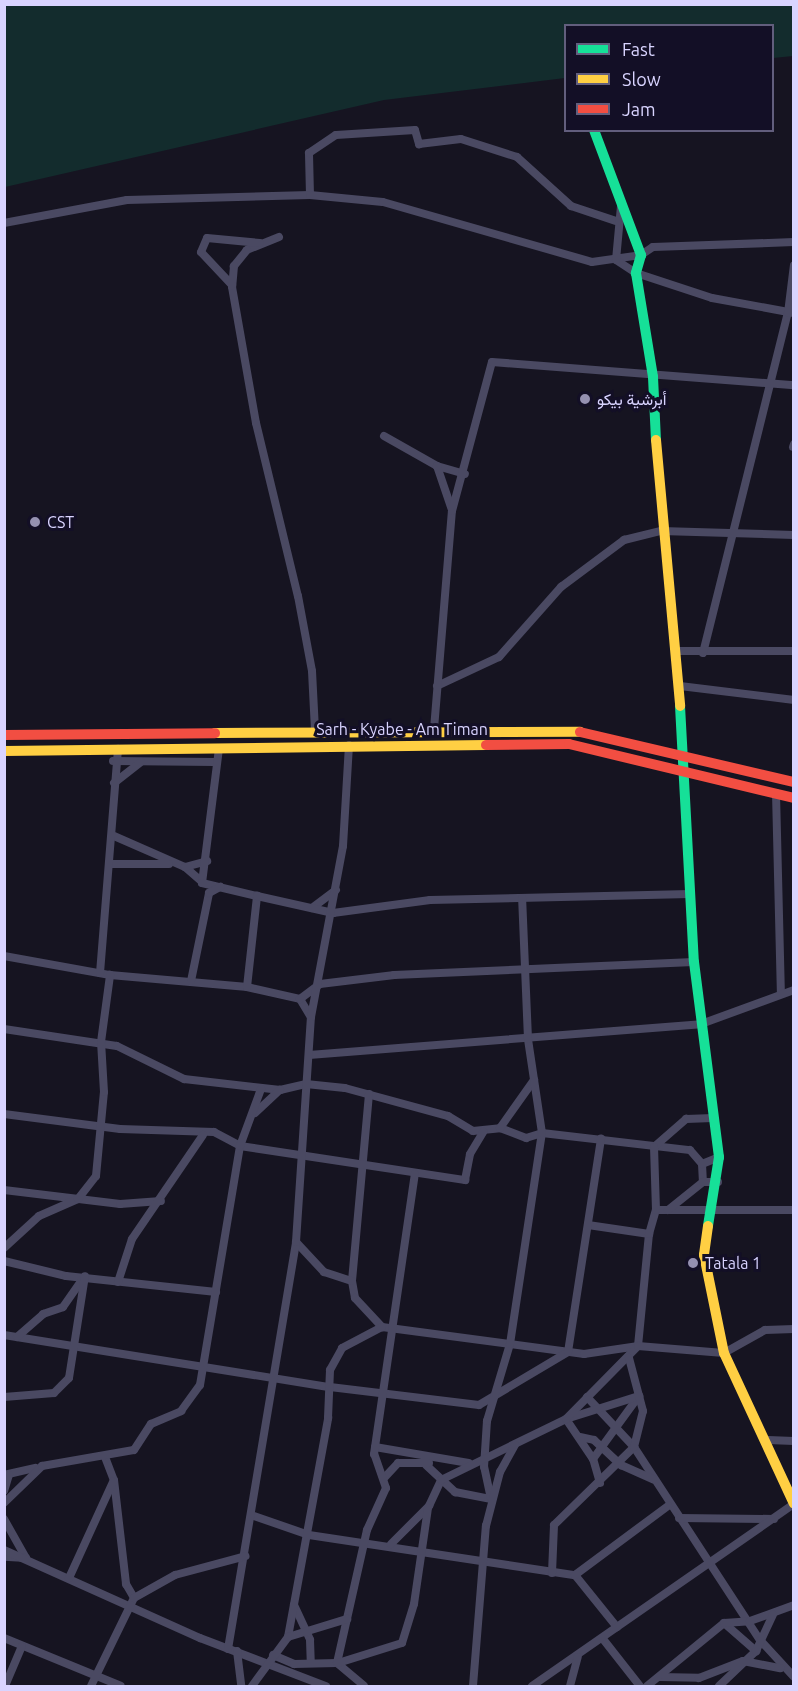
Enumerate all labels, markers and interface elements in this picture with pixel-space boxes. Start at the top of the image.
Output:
legend [564,24,774,132]
text: Fast [622,39,655,59]
text: Slow [622,69,661,89]
text: Jam [622,99,656,119]
place label: أبرشية بيكو [597,389,667,409]
marker: أبرشية بيكو [578,392,592,406]
place label: CST [47,512,74,532]
marker: CST [28,515,42,529]
street label: Sarh - Kyabe - Am Timan [316,719,488,739]
place label: Tatala 1 [705,1253,761,1273]
marker: Tatala 1 [686,1256,700,1270]

